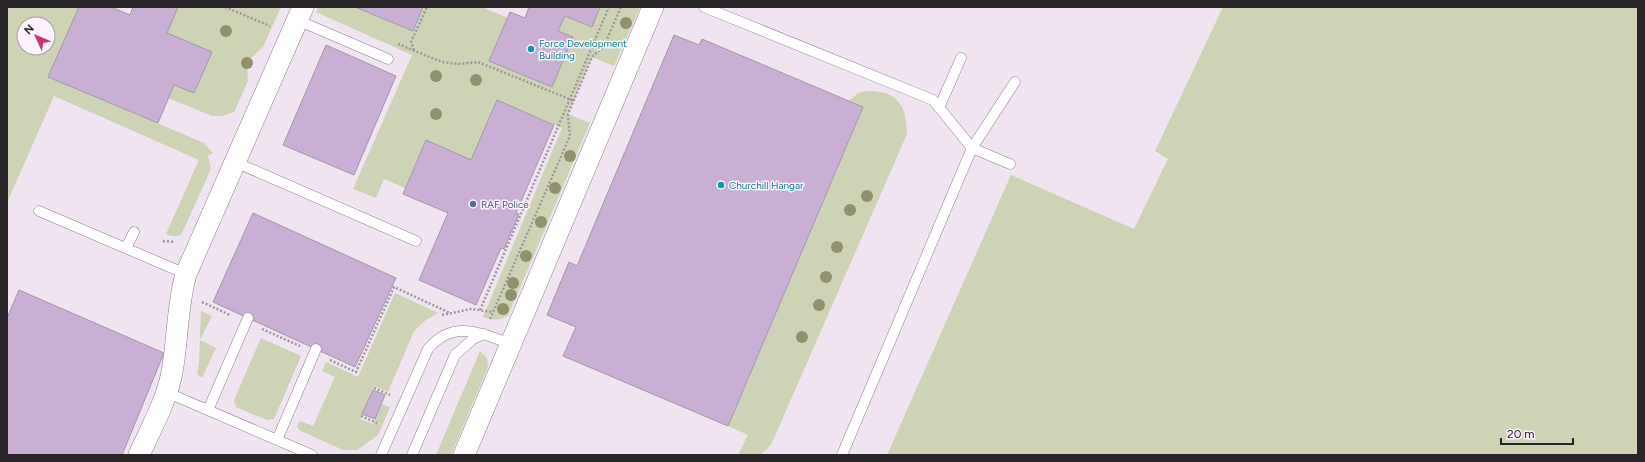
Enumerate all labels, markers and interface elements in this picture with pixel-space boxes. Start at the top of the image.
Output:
north arrow [16,16,56,56]
text: N [22,22,37,37]
place label: Force Development Building [539,37,627,62]
marker: Force Development Building [526,44,536,54]
place label: Churchill Hangar [729,179,804,192]
marker: Churchill Hangar [716,180,726,190]
place label: RAF Police [481,198,529,211]
marker: RAF Police [468,199,478,209]
scale bar [1501,420,1573,446]
text: 20 m [1507,427,1535,441]

